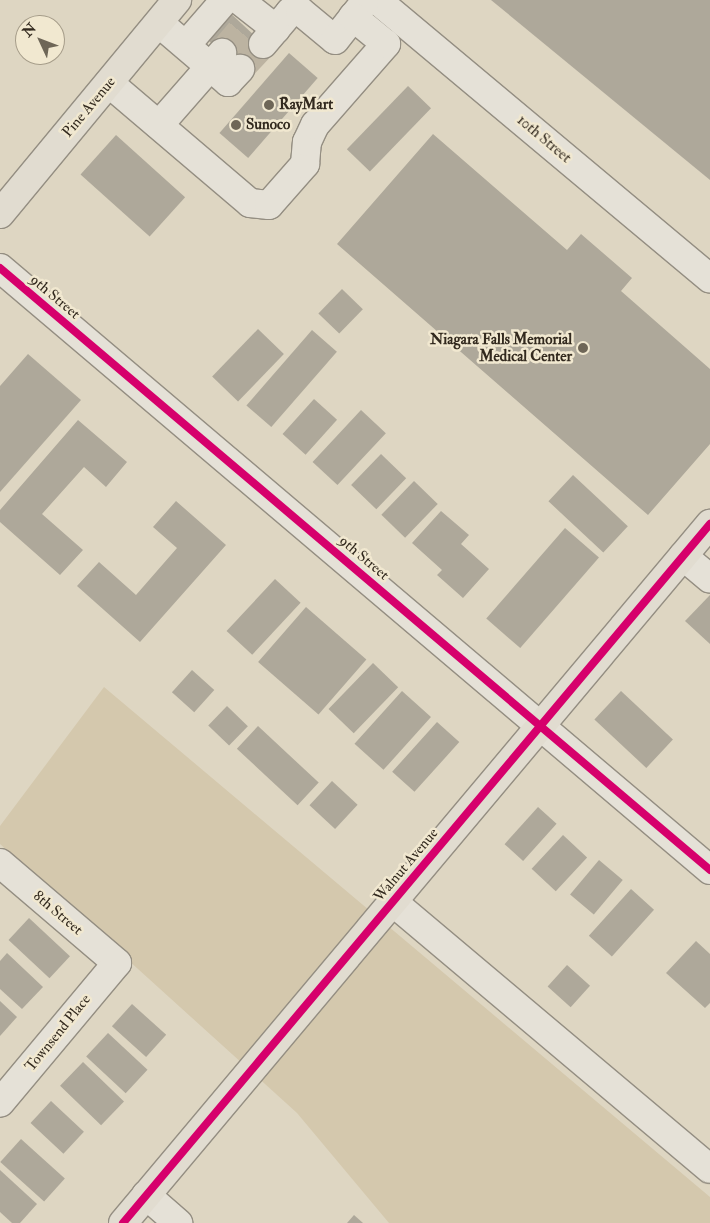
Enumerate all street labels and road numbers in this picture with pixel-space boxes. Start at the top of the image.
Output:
street label: Pine Avenue [59,73,119,141]
street label: 10th Street [513,111,575,167]
street label: 9th Street [26,271,84,323]
street label: 9th Street [335,532,393,584]
street label: Walnut Avenue [370,824,442,906]
street label: 8th Street [30,887,86,939]
street label: Townsend Place [21,991,95,1075]

